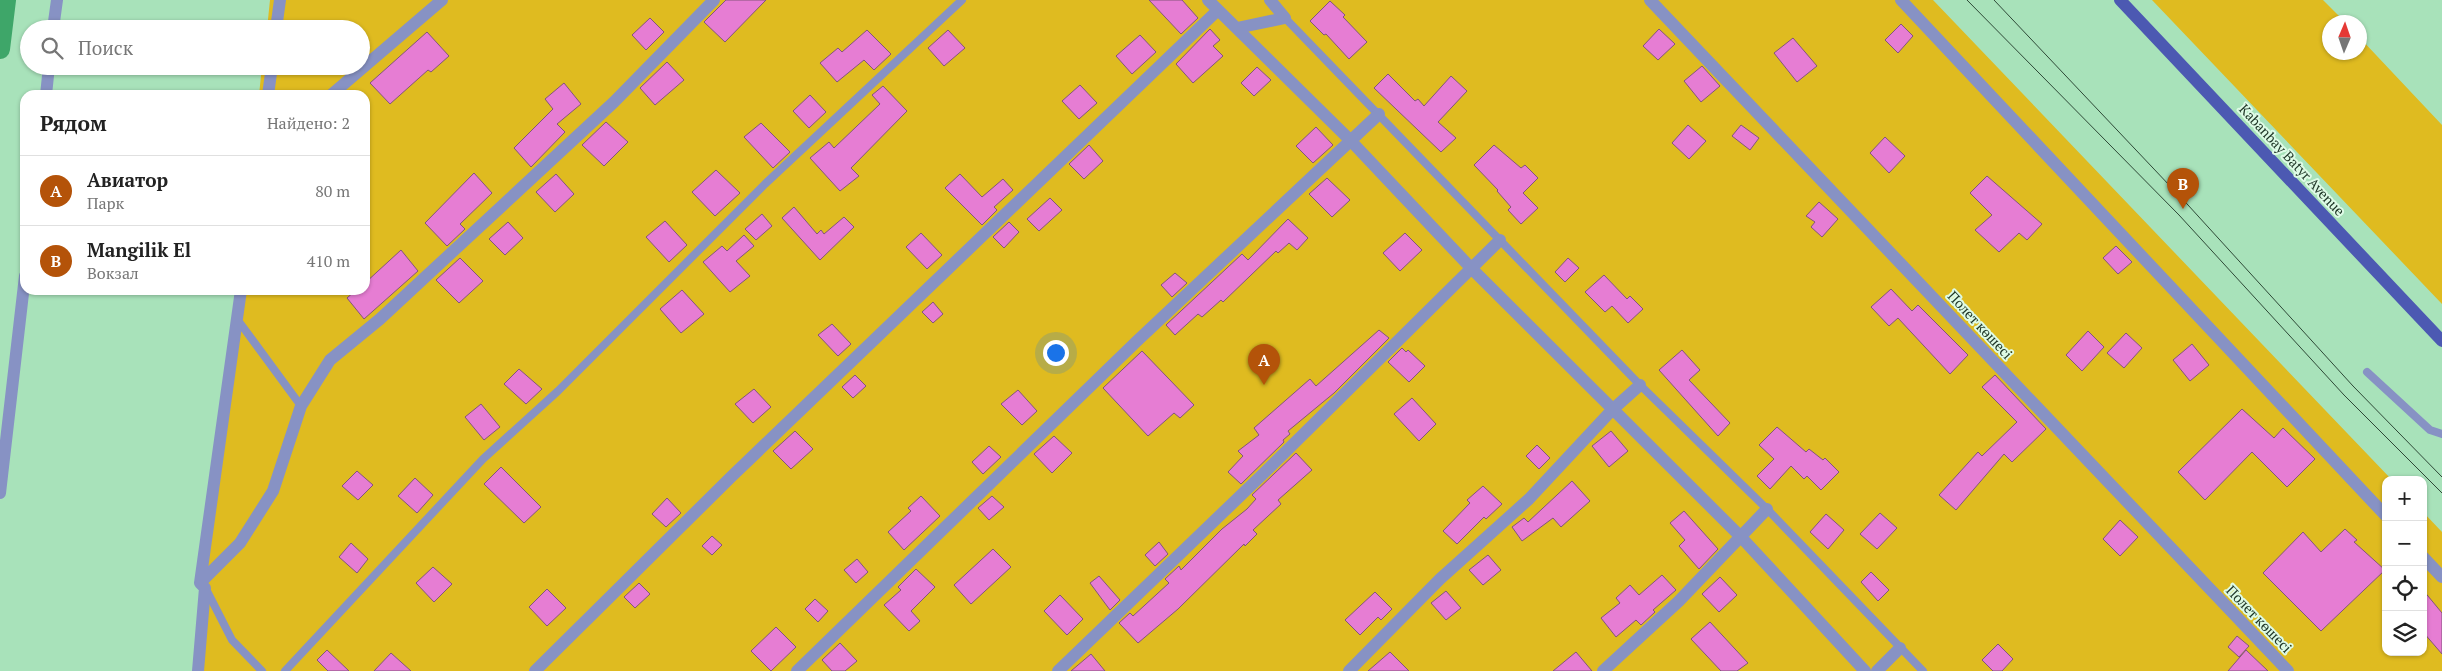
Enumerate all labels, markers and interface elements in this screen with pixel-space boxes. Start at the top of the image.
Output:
north arrow [2322,15,2367,60]
search box [20,20,370,75]
icon: search [38,34,66,62]
text: Поиск [78,35,133,60]
street label: Kabanbay Batyr Avenue [2235,100,2349,220]
text: Рядом [40,109,107,137]
text: Найдено: 2 [267,112,350,134]
text: Авиатор [87,167,168,192]
pin: B [2167,168,2199,209]
text: A [50,180,62,202]
text: 80 m [315,180,350,202]
text: Парк [87,192,124,214]
text: Mangilik El [87,237,191,262]
text: B [51,250,61,272]
text: 410 m [307,250,350,272]
text: Вокзал [87,262,139,284]
street label: Полет көшесі [1944,286,2017,363]
your location [1043,340,1069,366]
pin: A [1248,344,1280,385]
map controls [2382,476,2427,656]
button: + [2382,476,2427,521]
button: − [2382,521,2427,566]
button: locate [2382,566,2427,611]
street label: Полет көшесі [2222,581,2296,656]
button: layers [2382,611,2427,656]

